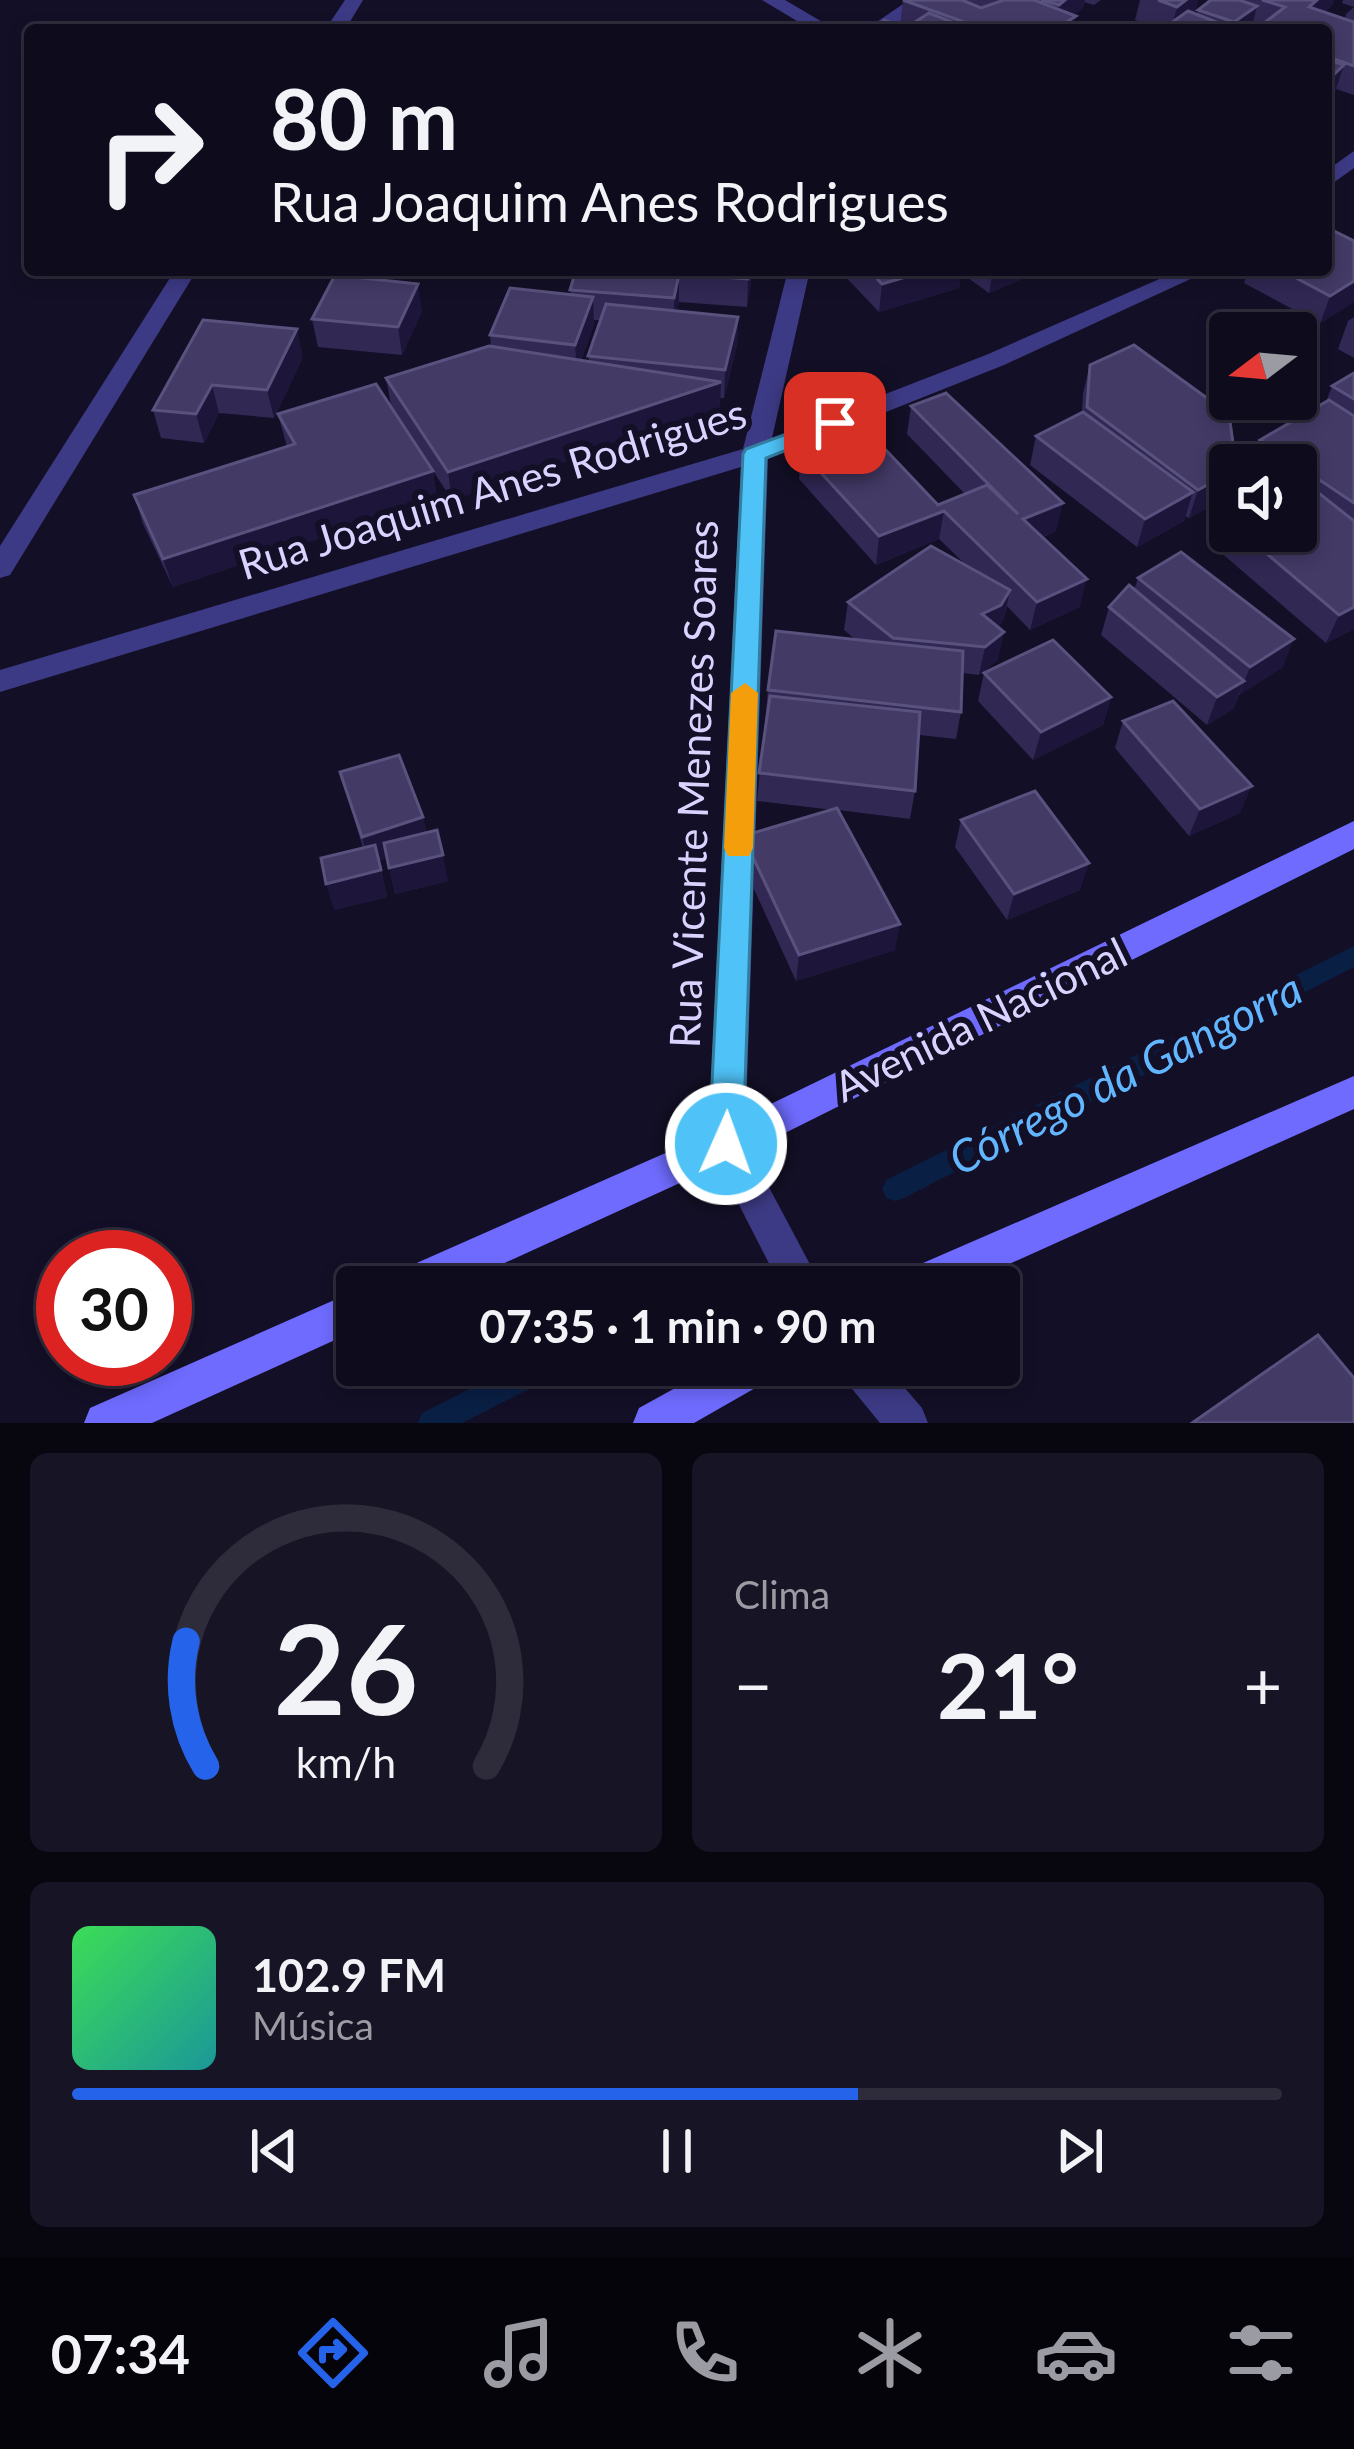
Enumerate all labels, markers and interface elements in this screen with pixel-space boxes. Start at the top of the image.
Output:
text: 80 m [270,67,458,168]
icon: right [72,72,228,228]
text: Rua Joaquim Anes Rodrigues [270,169,949,234]
north arrow [1209,312,1317,420]
map controls [1209,312,1317,552]
pin [784,372,886,474]
street label: Rua Joaquim Anes Rodrigues [232,387,752,589]
icon: arrive [802,390,868,456]
button: sound [1209,444,1317,552]
street label: Rua Vicente Menezes Soares [659,519,727,1049]
street label: Avenida Nacional [826,927,1134,1111]
water label: Córrego da Gangorra [939,961,1311,1185]
position arrow [663,1081,789,1207]
speed limit sign: 30 [36,1230,192,1386]
text: 07:35 · 1 min · 90 m [480,1299,876,1353]
text: Clima [734,1571,830,1617]
text: 26 [274,1592,418,1742]
text: 21° [937,1630,1079,1738]
text: − [734,1645,772,1724]
text: + [1244,1645,1282,1724]
text: km/h [296,1735,396,1786]
text: 102.9 FM [252,1948,446,2002]
text: Música [252,2002,374,2048]
icon: previous [241,2118,307,2184]
icon: pause [644,2118,710,2184]
icon: next [1047,2118,1113,2184]
icon: directions [291,2311,375,2395]
icon: music [477,2311,561,2395]
icon: phone [663,2311,747,2395]
icon: climate [848,2311,932,2395]
icon: car [1034,2311,1118,2395]
icon: filters [1219,2311,1303,2395]
text: 07:34 [51,2321,190,2386]

